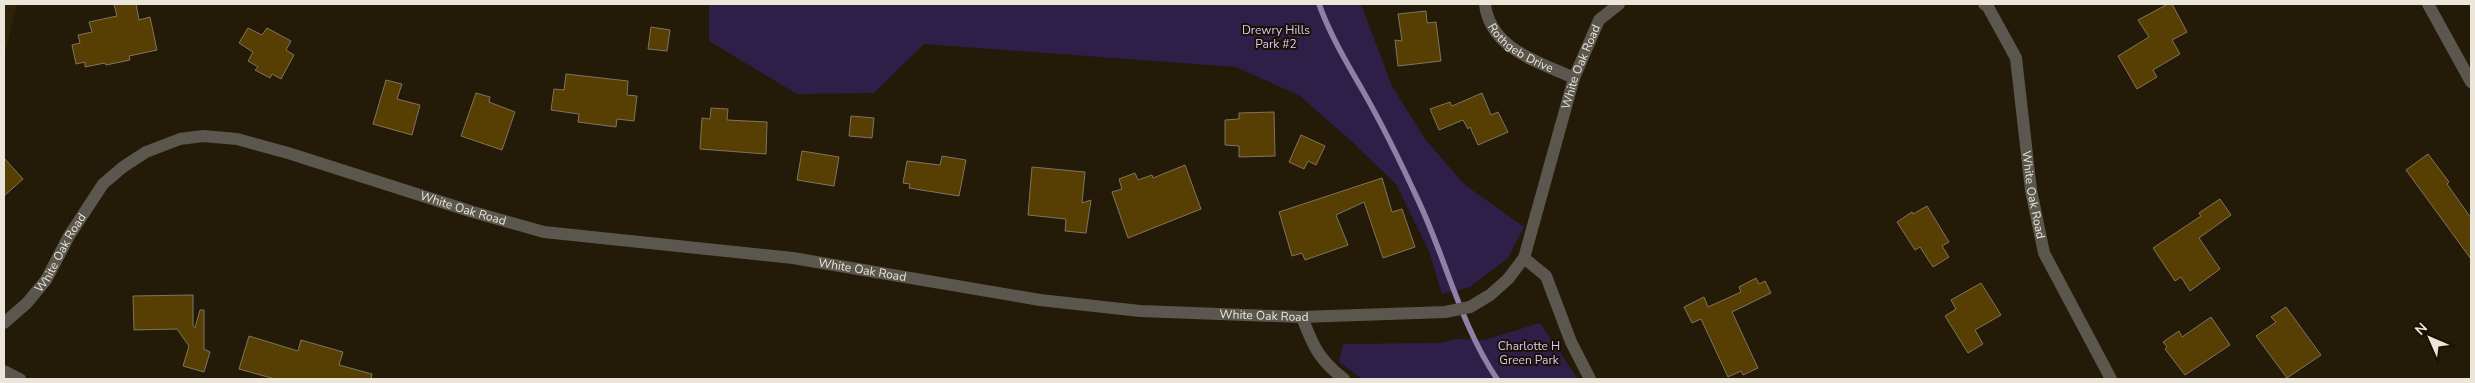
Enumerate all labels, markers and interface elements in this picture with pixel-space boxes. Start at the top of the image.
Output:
street label: Rothgeb Drive [1484,20,1556,76]
park label: Drewry Hills Park #2 [1242,22,1310,52]
street label: White Oak Road [1558,22,1604,111]
street label: White Oak Road [2019,150,2049,240]
street label: White Oak Road [418,188,508,229]
street label: White Oak Road [31,210,90,296]
street label: White Oak Road [817,254,908,285]
street label: White Oak Road [1219,306,1309,325]
north arrow [2405,313,2455,363]
text: N [2411,319,2432,340]
park label: Charlotte H Green Park [1498,338,1560,368]

